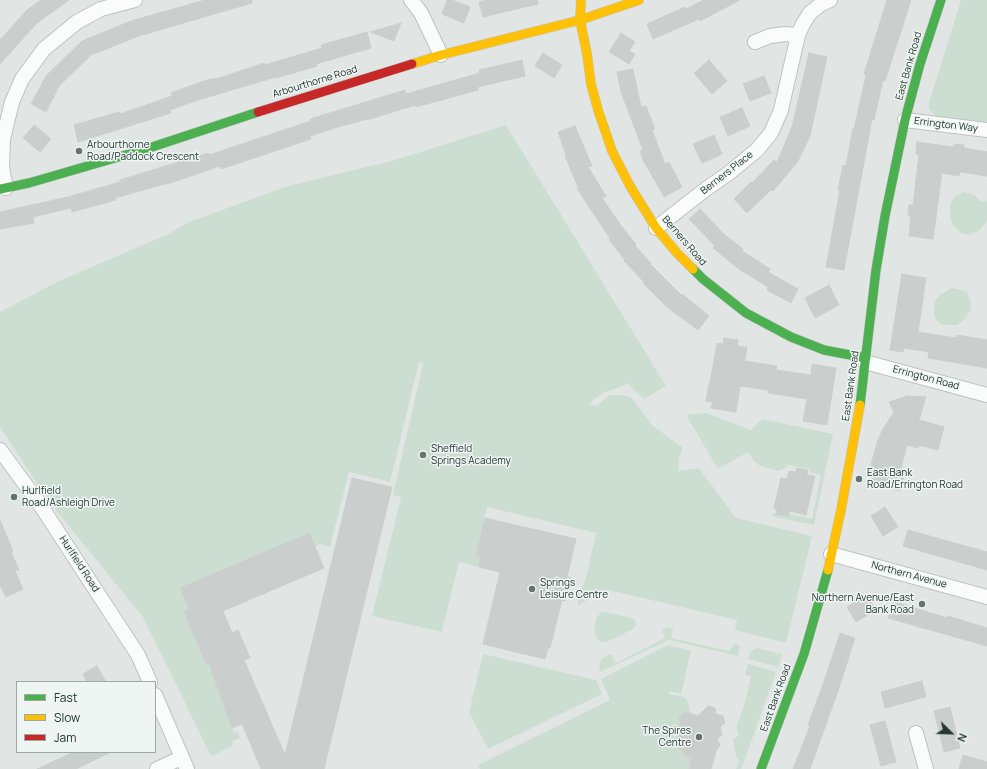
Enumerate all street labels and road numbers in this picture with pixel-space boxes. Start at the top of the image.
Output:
street label: East Bank Road [893,30,925,102]
street label: Arbourthorne Road [271,63,359,101]
street label: Errington Way [913,115,979,135]
street label: Berners Place [698,149,756,197]
street label: Berners Road [659,214,709,268]
street label: East Bank Road [840,350,862,422]
street label: Errington Road [891,363,961,393]
street label: Hurlfield Road [56,534,102,594]
street label: Northern Avenue [870,559,948,591]
street label: East Bank Road [758,663,794,733]

